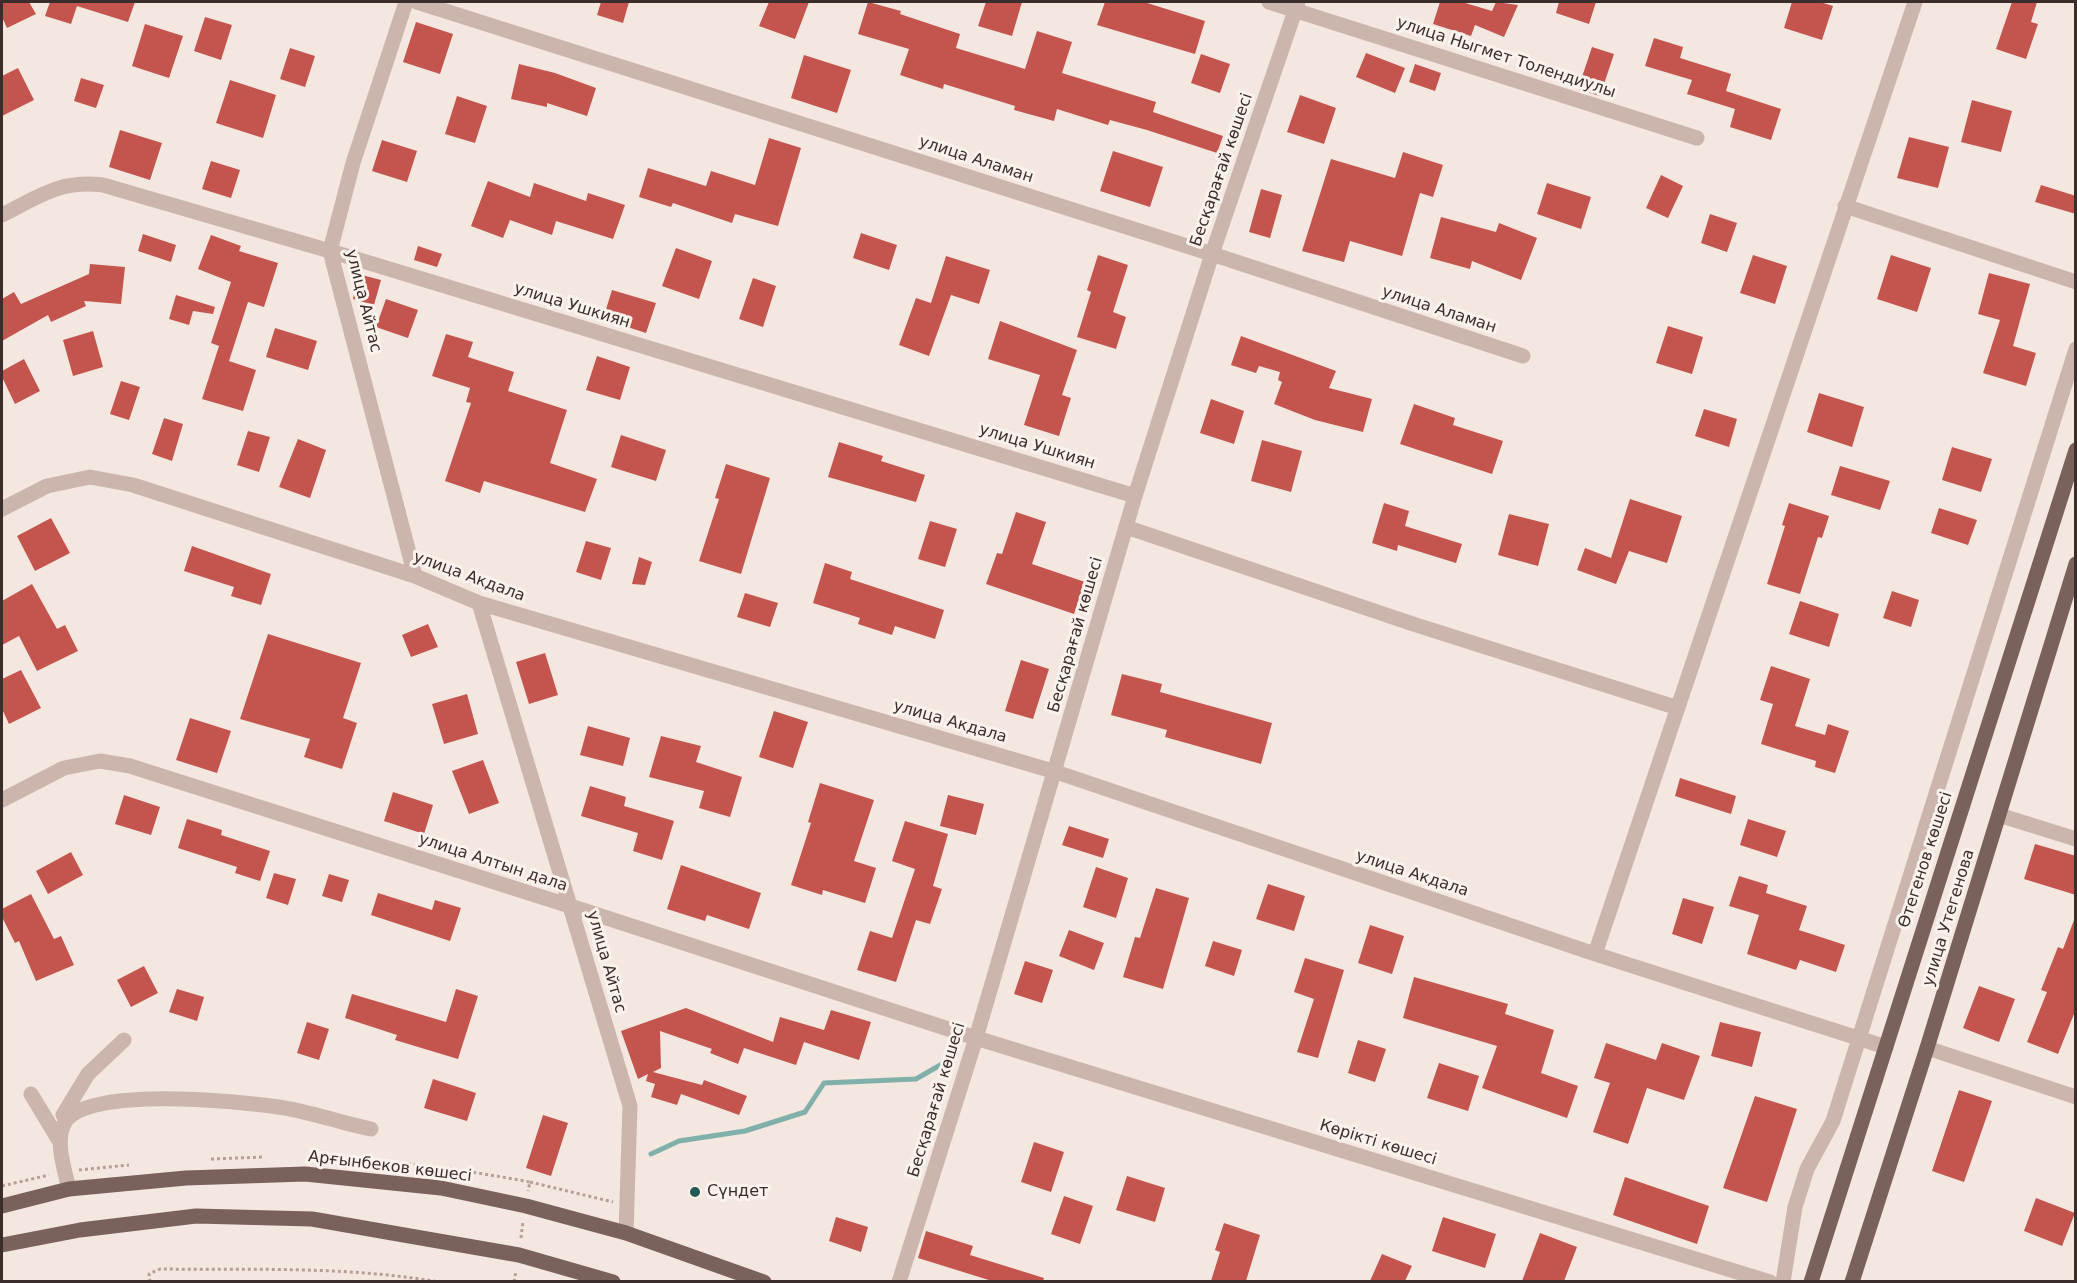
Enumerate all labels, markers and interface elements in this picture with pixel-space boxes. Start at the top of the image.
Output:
street label: улица Ныгмет Толендиулы [1394,13,1618,103]
street label: Бесқарағай көшесі [1187,91,1257,249]
street label: улица Аламан [916,132,1036,188]
street label: улица Айтас [341,248,385,354]
street label: улица Ушкиян [512,279,632,333]
street label: улица Аламан [1379,282,1499,338]
street label: улица Ушкиян [977,420,1097,474]
street label: улица Акдала [411,548,527,606]
street label: Бесқарағай көшесі [1045,555,1107,715]
street label: улица Акдала [891,697,1009,747]
street label: Өтегенов көшесі [1895,790,1957,930]
street label: улица Алтын дала [416,830,570,896]
street label: улица Акдала [1353,847,1471,901]
street label: улица Утегенова [1919,847,1979,989]
street label: улица Айтас [582,909,630,1015]
street label: Бесқарағай көшесі [904,1020,970,1180]
street label: Көрікті көшесі [1317,1116,1439,1170]
street label: Арғынбеков көшесі [307,1147,473,1187]
place label: Сүндет [707,1182,768,1202]
marker: Сүндет [688,1185,702,1199]

